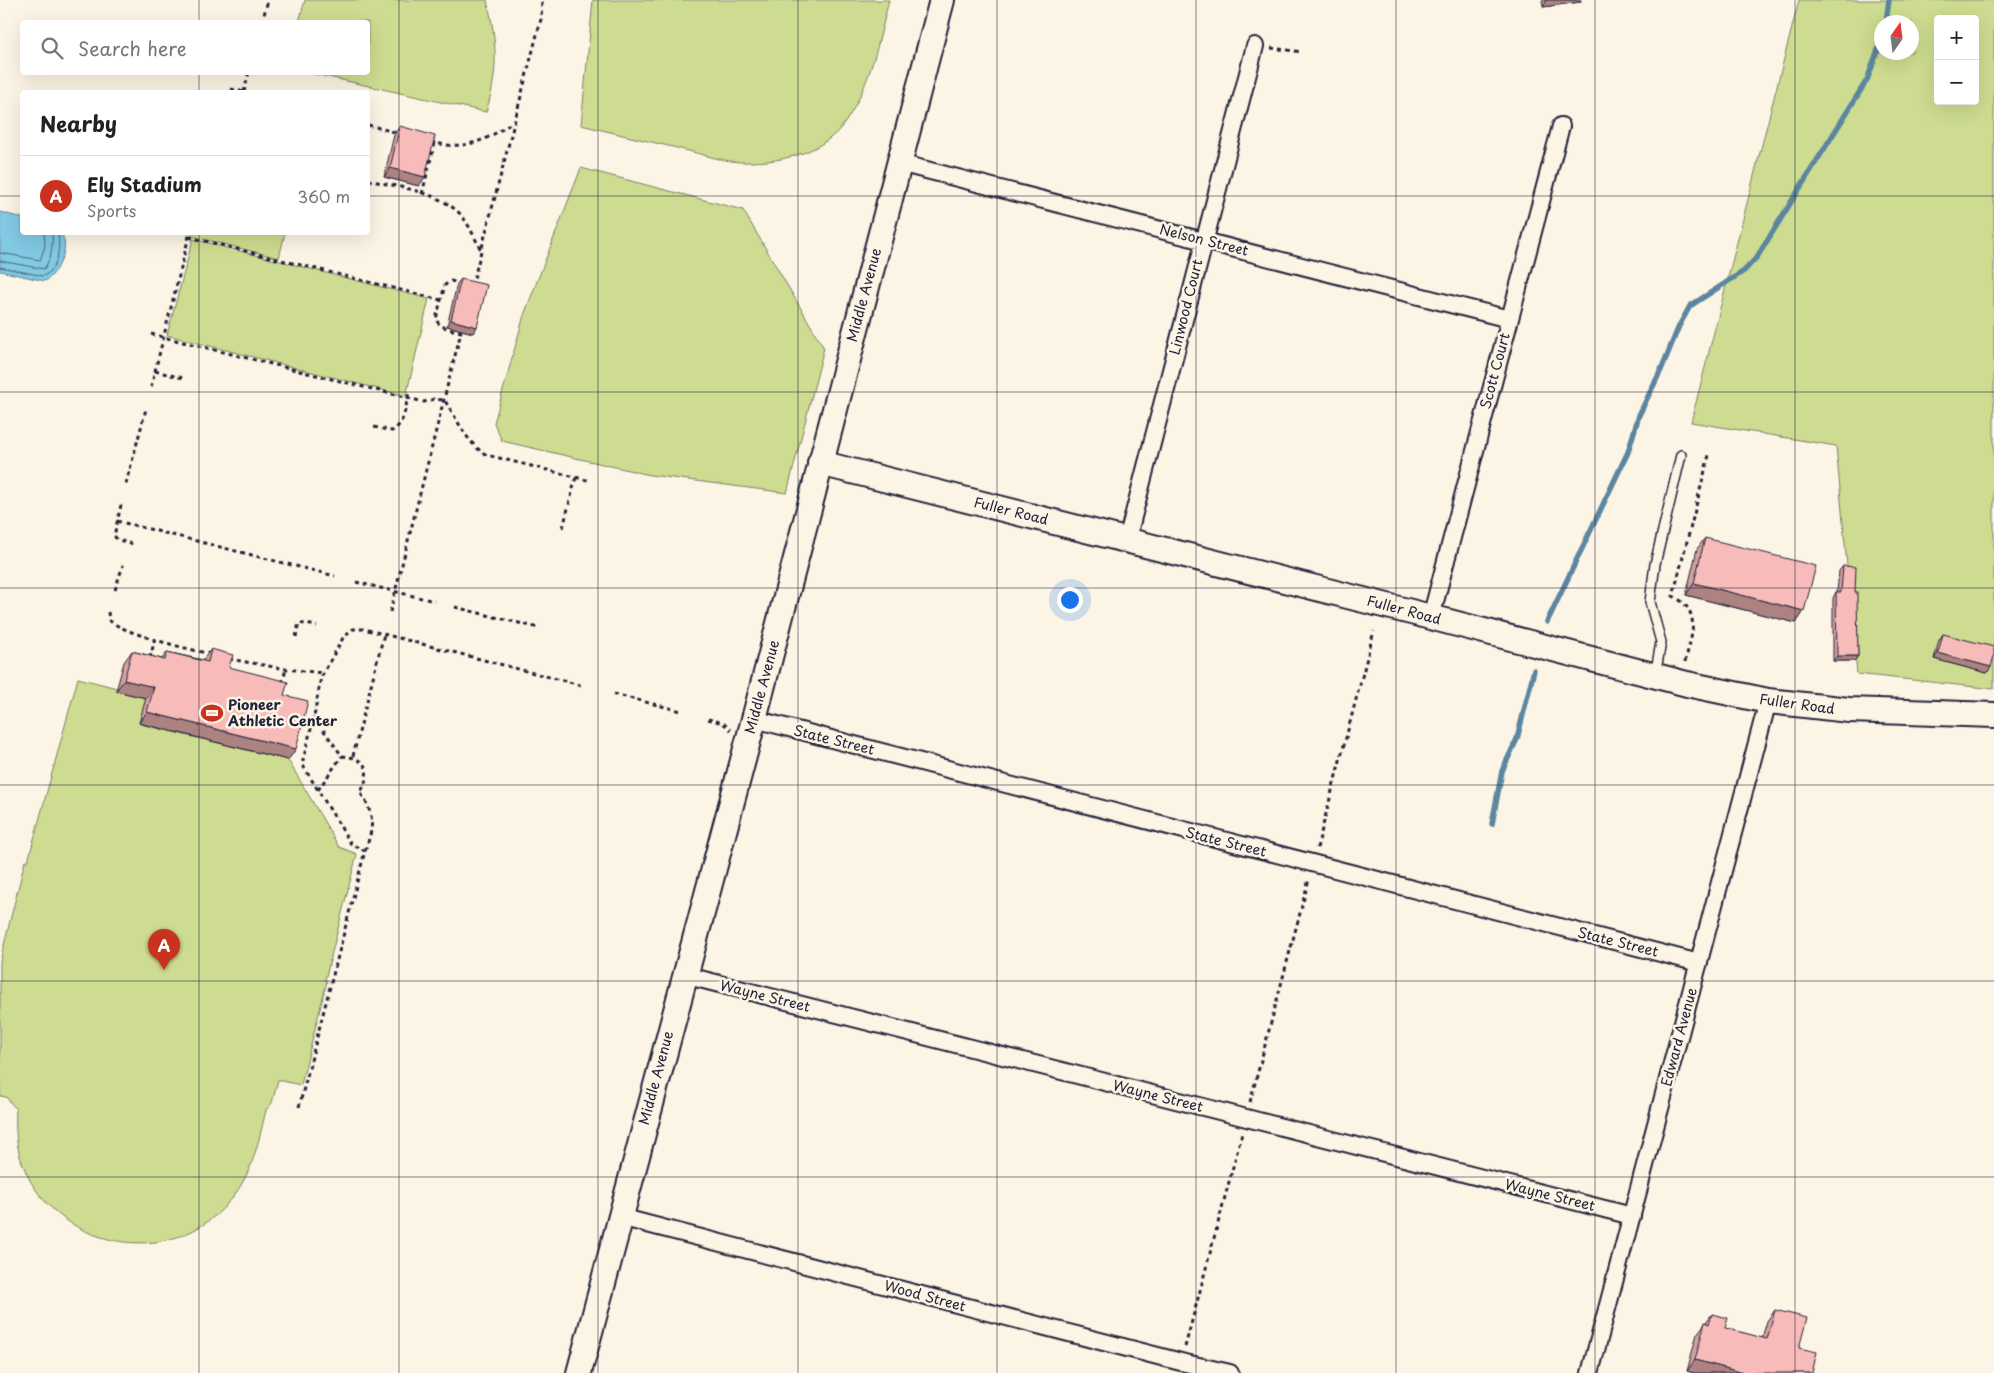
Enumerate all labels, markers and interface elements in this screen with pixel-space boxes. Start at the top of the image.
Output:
north arrow [1874,15,1919,60]
map controls [1934,15,1979,105]
button: + [1934,15,1979,60]
search box [20,20,370,75]
icon: search [38,34,66,62]
text: Search here [78,34,187,62]
button: − [1934,60,1979,105]
text: Nearby [40,107,117,139]
text: Ely Stadium [87,170,202,198]
text: A [50,184,62,208]
text: 360 m [298,184,350,208]
text: Sports [87,198,136,222]
street label: Nelson Street [1158,218,1251,261]
street label: Middle Avenue [841,245,886,344]
street label: Linwood Court [1163,257,1208,357]
street label: Scott Court [1474,330,1515,411]
street label: Fuller Road [972,491,1051,530]
your location [1057,587,1083,613]
street label: Fuller Road [1365,590,1444,629]
street label: Middle Avenue [739,637,784,736]
street label: Fuller Road [1758,688,1836,719]
place label: Pioneer Athletic Center [227,694,338,731]
sports icon: Pioneer Athletic Center [199,700,225,726]
street label: State Street [792,719,877,760]
street label: State Street [1184,821,1269,862]
street label: State Street [1576,921,1661,962]
pin: A [148,929,180,970]
street label: Wayne Street [718,974,813,1017]
street label: Edward Avenue [1655,985,1702,1089]
street label: Middle Avenue [633,1028,678,1127]
street label: Wayne Street [1111,1074,1206,1117]
street label: Wayne Street [1503,1173,1598,1216]
street label: Wood Street [882,1275,968,1317]

